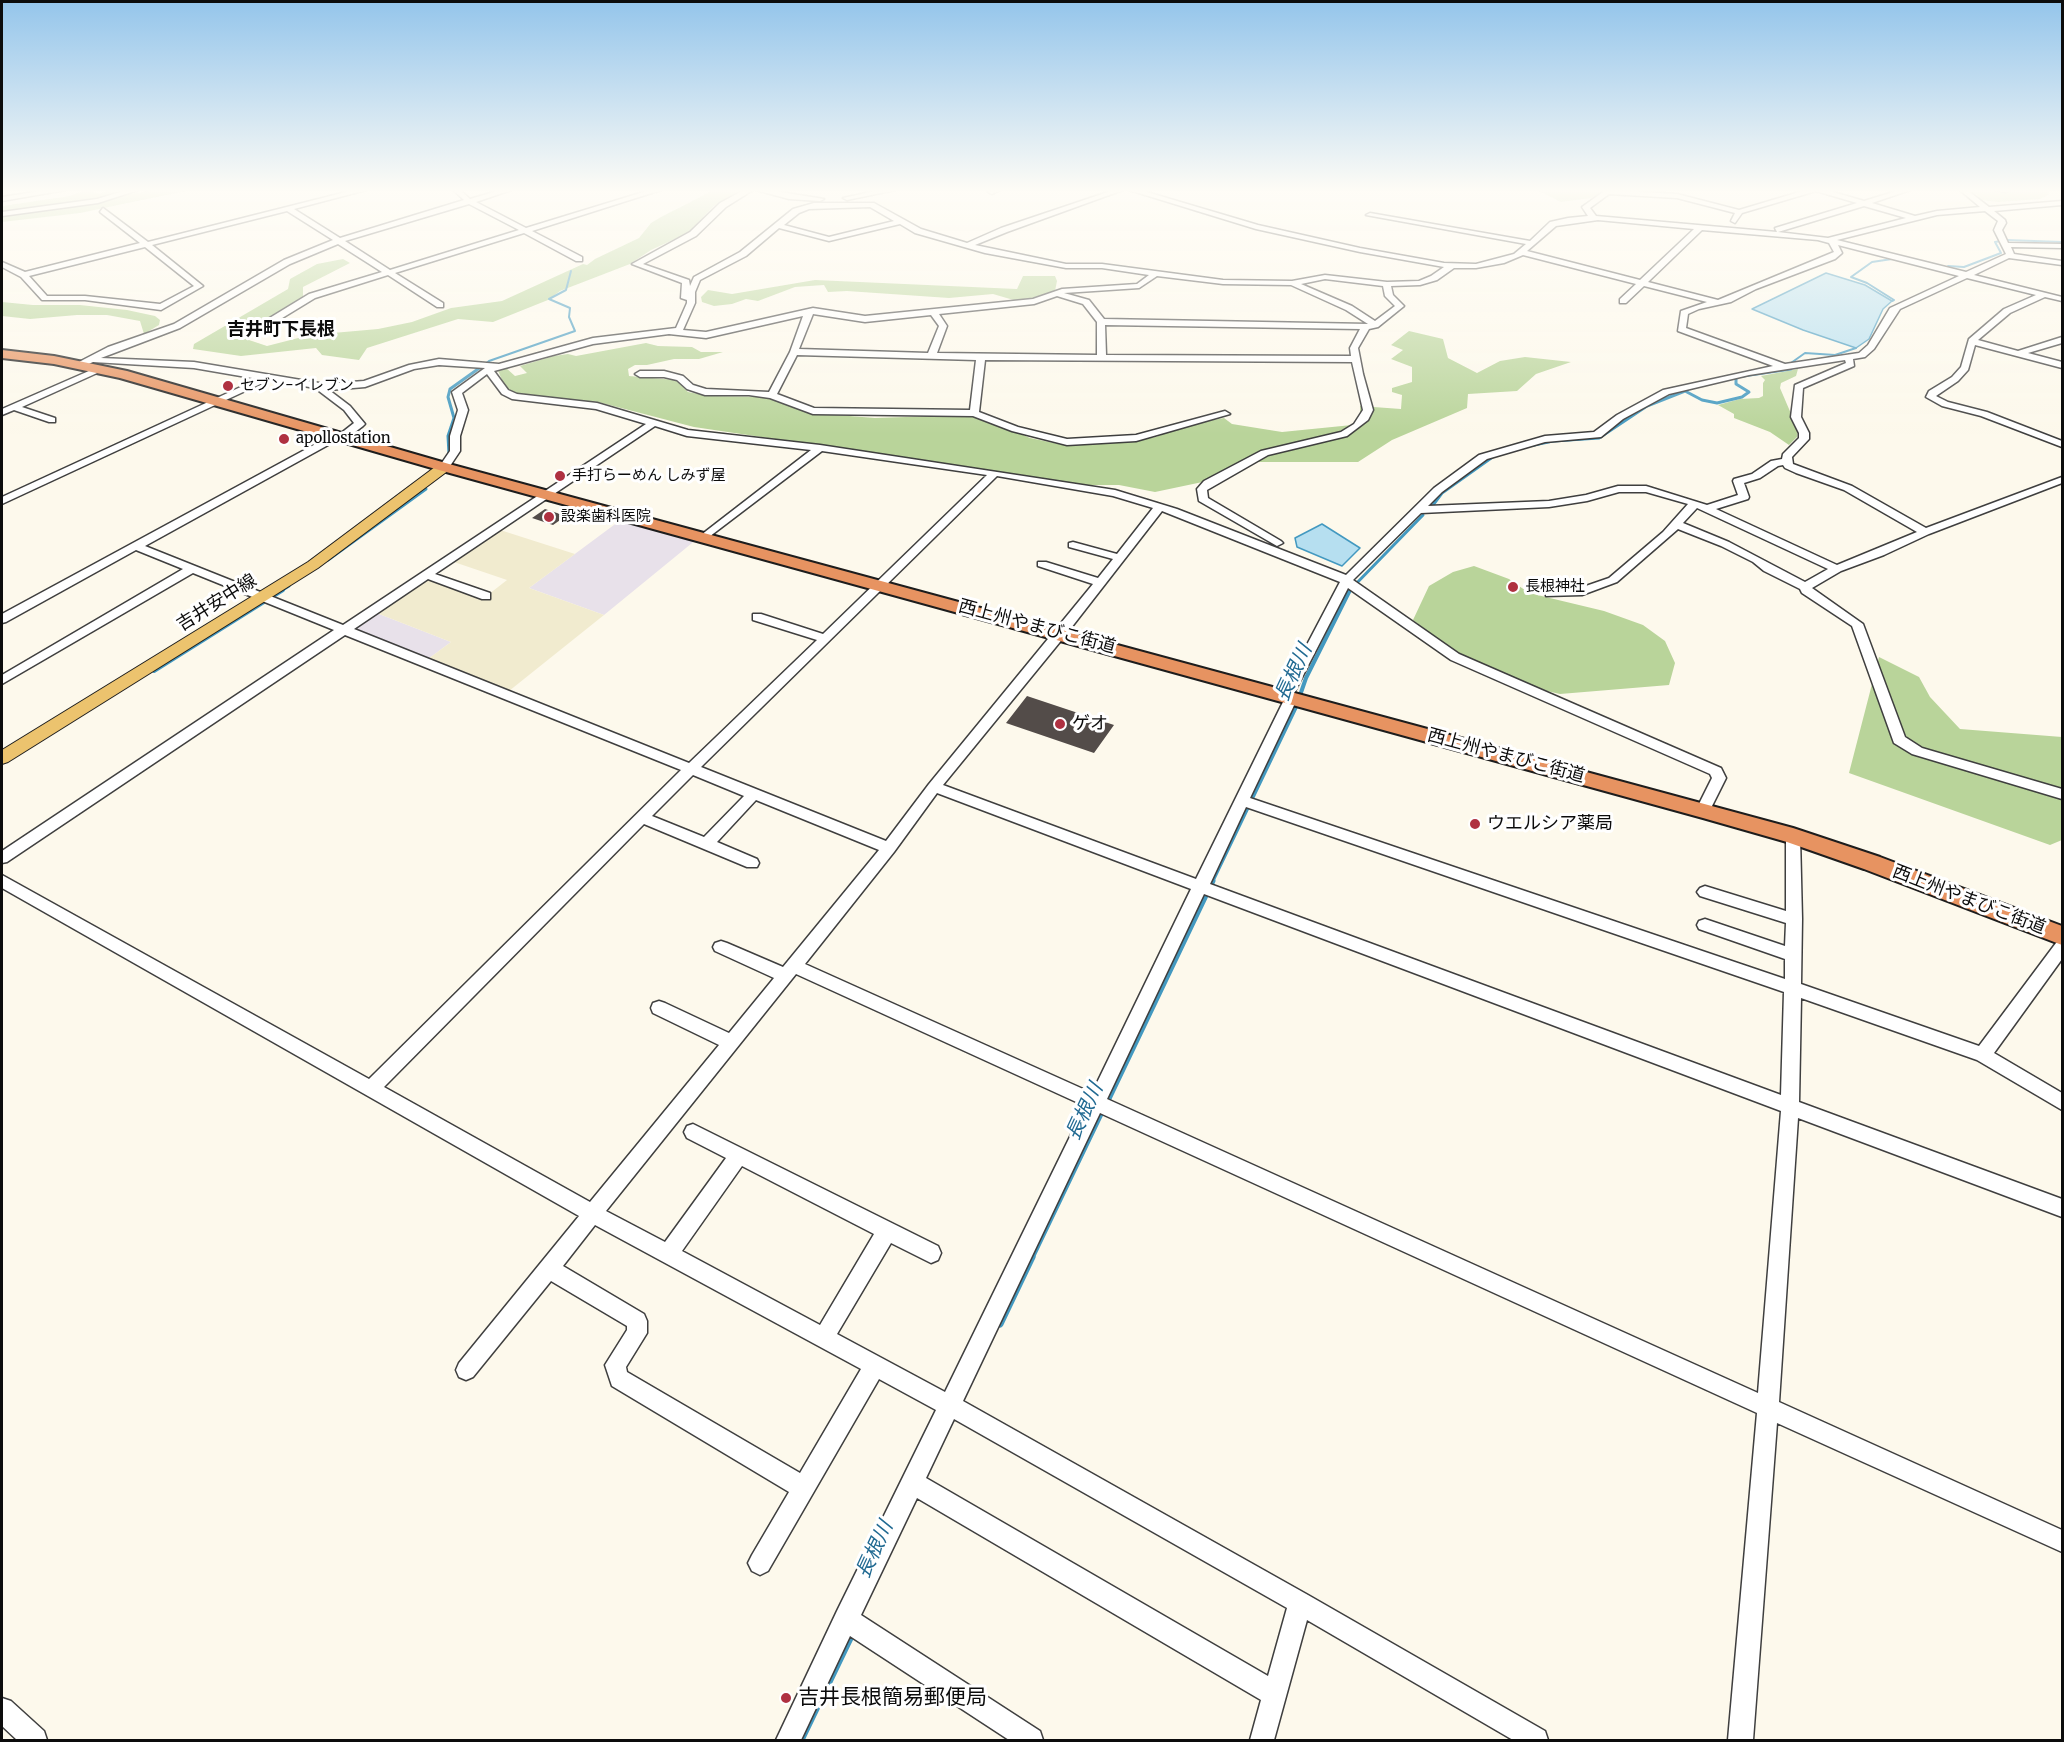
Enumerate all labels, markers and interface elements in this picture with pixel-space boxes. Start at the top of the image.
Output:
district label: 吉井町下長根 [227,319,335,341]
place label: セブン-イレブン [240,377,354,395]
marker: セブン-イレブン [221,379,235,393]
place label: apollostation [296,430,391,448]
marker: apollostation [277,432,291,446]
place label: 手打らーめん しみず屋 [572,467,726,485]
marker: 手打らーめん しみず屋 [553,469,567,483]
place label: 設楽歯科医院 [561,508,651,526]
marker: 設楽歯科医院 [542,510,556,524]
street label: 吉井安中線 [173,570,261,636]
place label: 長根神社 [1525,578,1585,596]
marker: 長根神社 [1506,580,1520,594]
street label: 西上州やまびこ街道 [956,596,1118,658]
water label: 長根川 [1270,641,1318,705]
place label: ゲオ [1072,713,1108,735]
marker: ゲオ [1053,717,1067,731]
street label: 西上州やまびこ街道 [1425,725,1587,787]
place label: ウエルシア薬局 [1487,813,1613,835]
marker: ウエルシア薬局 [1468,817,1482,831]
street label: 西上州やまびこ街道 [1890,861,2048,939]
water label: 長根川 [1061,1080,1109,1144]
water label: 長根川 [851,1518,899,1582]
place label: 吉井長根簡易郵便局 [798,1685,987,1711]
marker: 吉井長根簡易郵便局 [779,1691,793,1705]

